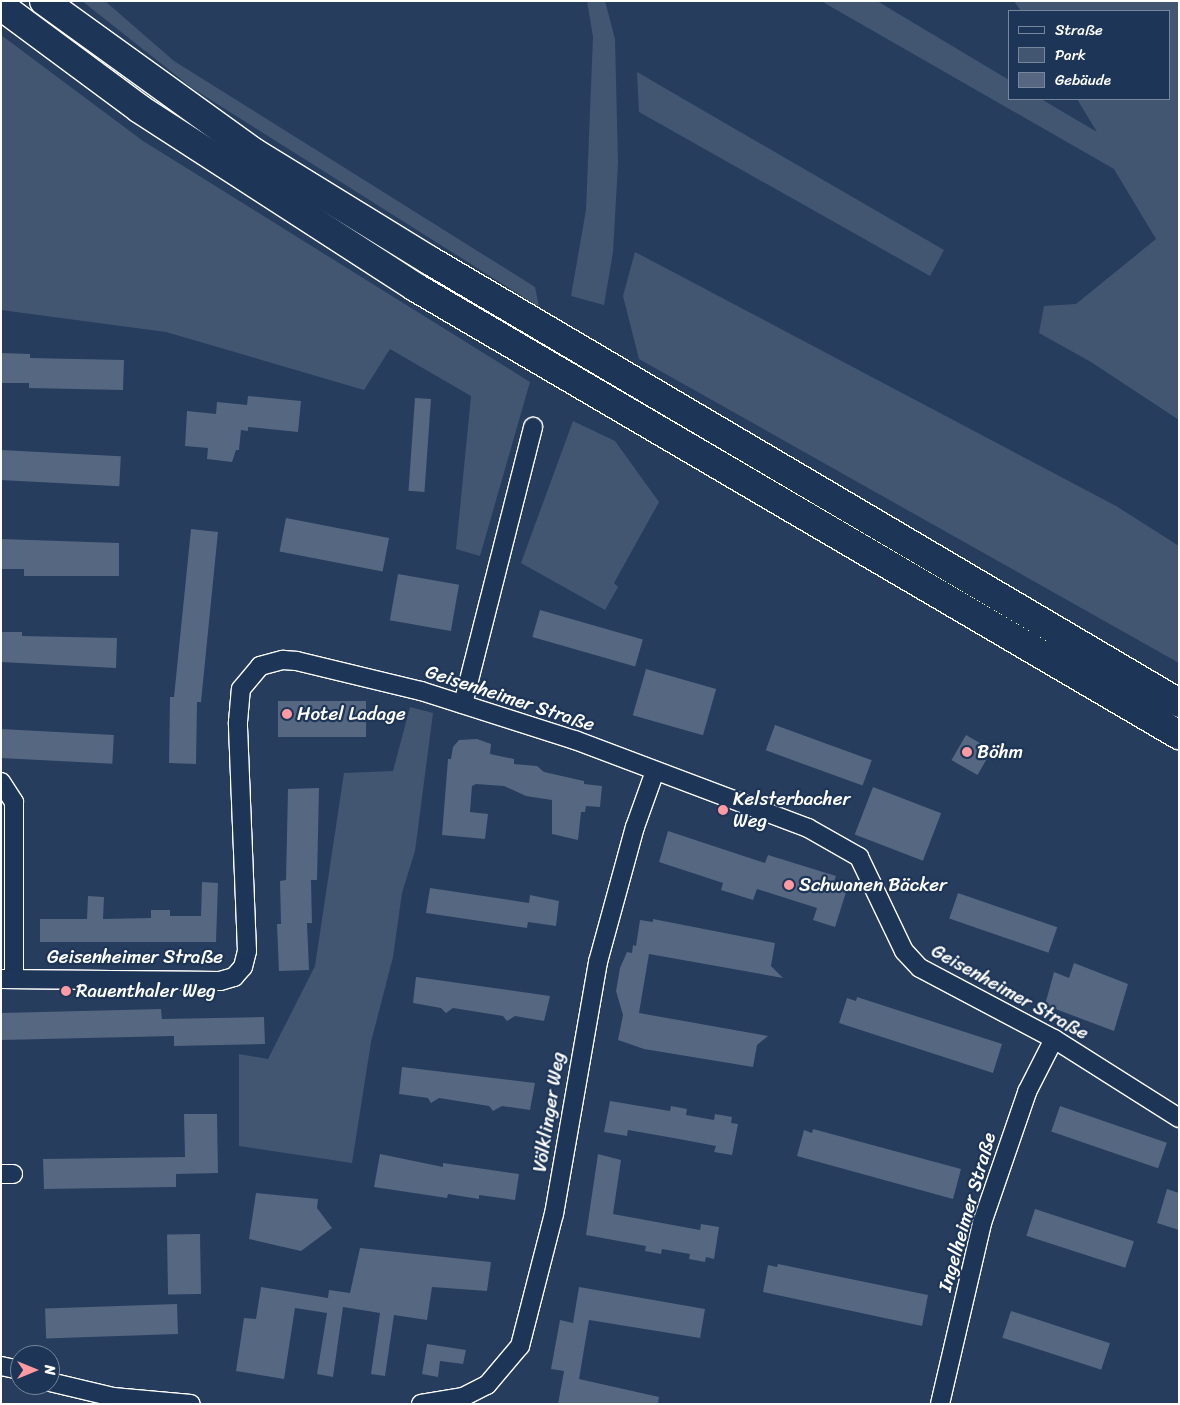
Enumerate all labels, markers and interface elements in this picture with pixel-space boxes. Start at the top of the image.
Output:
legend [1008,10,1170,100]
text: Straße [1055,17,1103,43]
text: Park [1055,42,1086,68]
text: Gebäude [1055,67,1111,93]
street label: Geisenheimer Straße [422,660,598,736]
place label: Hotel Ladage [297,703,405,725]
marker: Hotel Ladage [281,708,293,720]
place label: Böhm [977,741,1023,763]
marker: Böhm [961,746,973,758]
place label: Kelsterbacher Weg [733,788,850,832]
marker: Kelsterbacher Weg [717,804,729,816]
place label: Schwanen Bäcker [799,874,947,896]
marker: Schwanen Bäcker [783,879,795,891]
street label: Geisenheimer Straße [927,939,1093,1045]
street label: Geisenheimer Straße [47,946,223,968]
place label: Rauenthaler Weg [76,980,216,1002]
marker: Rauenthaler Weg [60,985,72,997]
street label: Völklinger Weg [528,1050,570,1174]
street label: Ingelheimer Straße [933,1130,1001,1294]
north arrow [10,1345,60,1395]
text: N [37,1365,62,1375]

